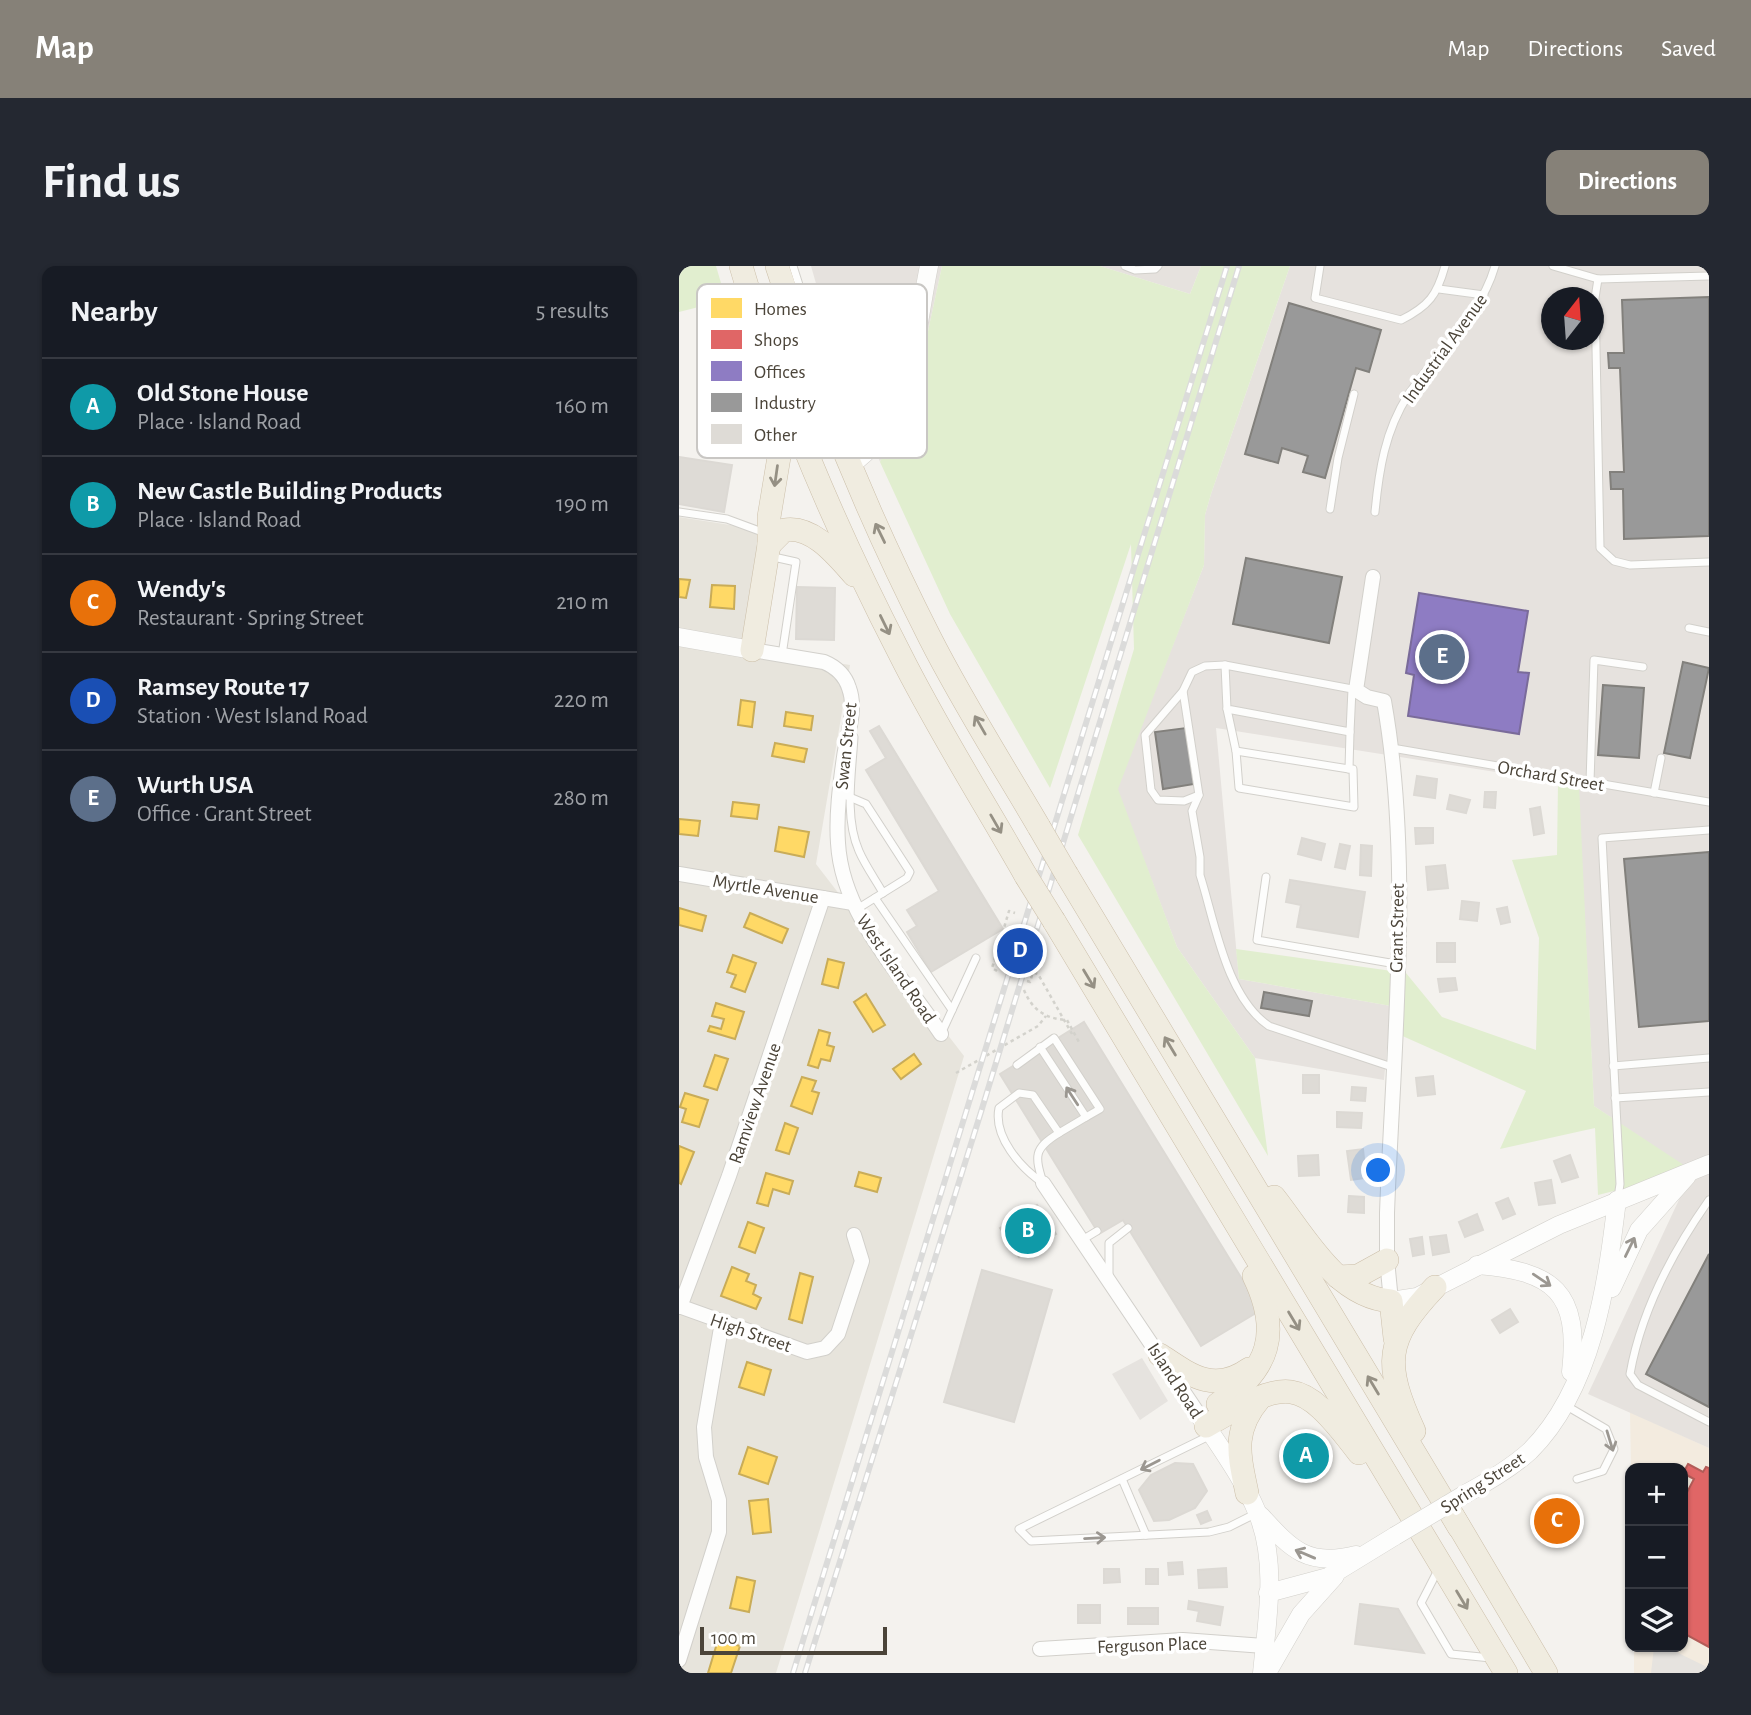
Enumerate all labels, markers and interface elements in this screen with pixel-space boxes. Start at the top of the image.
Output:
text: Map [35,32,94,65]
text: Map [1447,37,1489,61]
text: Directions [1527,37,1623,61]
text: Saved [1661,37,1716,61]
button: Directions [1546,150,1709,215]
text: Find us [42,158,181,207]
legend [697,284,927,458]
north arrow [1541,287,1604,350]
street label: Industrial Avenue [1399,291,1491,407]
text: Nearby [70,297,158,327]
text: 5 results [536,300,609,323]
text: Homes [754,300,807,319]
text: Shops [754,331,799,350]
text: Offices [754,363,805,382]
text: Old Stone House [137,380,309,406]
text: Industry [754,394,816,413]
text: A [86,395,100,418]
text: 160 m [556,395,609,418]
text: Place · Island Road [137,411,301,434]
text: Other [754,426,797,445]
one-way arrow [770,464,783,487]
text: New Castle Building Products [137,478,442,504]
text: B [86,493,100,516]
text: 190 m [556,493,609,516]
text: Place · Island Road [137,509,301,532]
one-way arrow [873,523,886,544]
text: Wendy's [137,576,226,602]
text: C [87,591,99,614]
text: 210 m [556,591,609,614]
text: Restaurant · Spring Street [137,607,364,630]
one-way arrow [879,614,893,635]
pin: E [1419,631,1465,683]
text: Ramsey Route 17 [137,674,309,700]
text: D [85,689,101,712]
text: 220 m [554,689,609,712]
street label: Swan Street [832,702,861,791]
text: Station · West Island Road [137,705,368,728]
one-way arrow [972,716,986,736]
street label: Orchard Street [1496,758,1605,795]
text: Wurth USA [137,772,254,798]
text: E [87,787,99,810]
text: 280 m [553,787,609,810]
text: Office · Grant Street [137,803,312,826]
one-way arrow [989,813,1003,833]
street label: Myrtle Avenue [711,872,820,907]
street label: Grant Street [1387,883,1408,973]
street label: West Island Road [852,911,939,1027]
pin: D [997,925,1043,977]
one-way arrow [1082,969,1096,989]
one-way arrow [1162,1037,1176,1057]
street label: Ramview Avenue [726,1041,785,1166]
one-way arrow [1065,1087,1079,1107]
your location [1361,1153,1395,1187]
pin: B [1005,1205,1051,1257]
one-way arrow [1624,1237,1638,1258]
one-way arrow [1532,1273,1551,1288]
street label: High Street [707,1311,794,1356]
one-way arrow [1288,1311,1302,1331]
street label: Island Road [1143,1340,1206,1422]
one-way arrow [1366,1375,1380,1395]
pin: A [1283,1430,1329,1482]
one-way arrow [1604,1430,1617,1452]
street label: Spring Street [1437,1449,1528,1517]
one-way arrow [1140,1458,1161,1472]
map controls [1625,1463,1688,1652]
button: + [1625,1463,1688,1526]
pin: C [1534,1495,1580,1547]
button: − [1625,1526,1688,1589]
one-way arrow [1083,1531,1106,1544]
one-way arrow [1295,1547,1316,1560]
button: layers [1625,1589,1688,1652]
one-way arrow [1455,1590,1469,1610]
scale bar [700,1624,887,1656]
text: 100 m [711,1629,756,1648]
street label: Ferguson Place [1097,1634,1207,1657]

